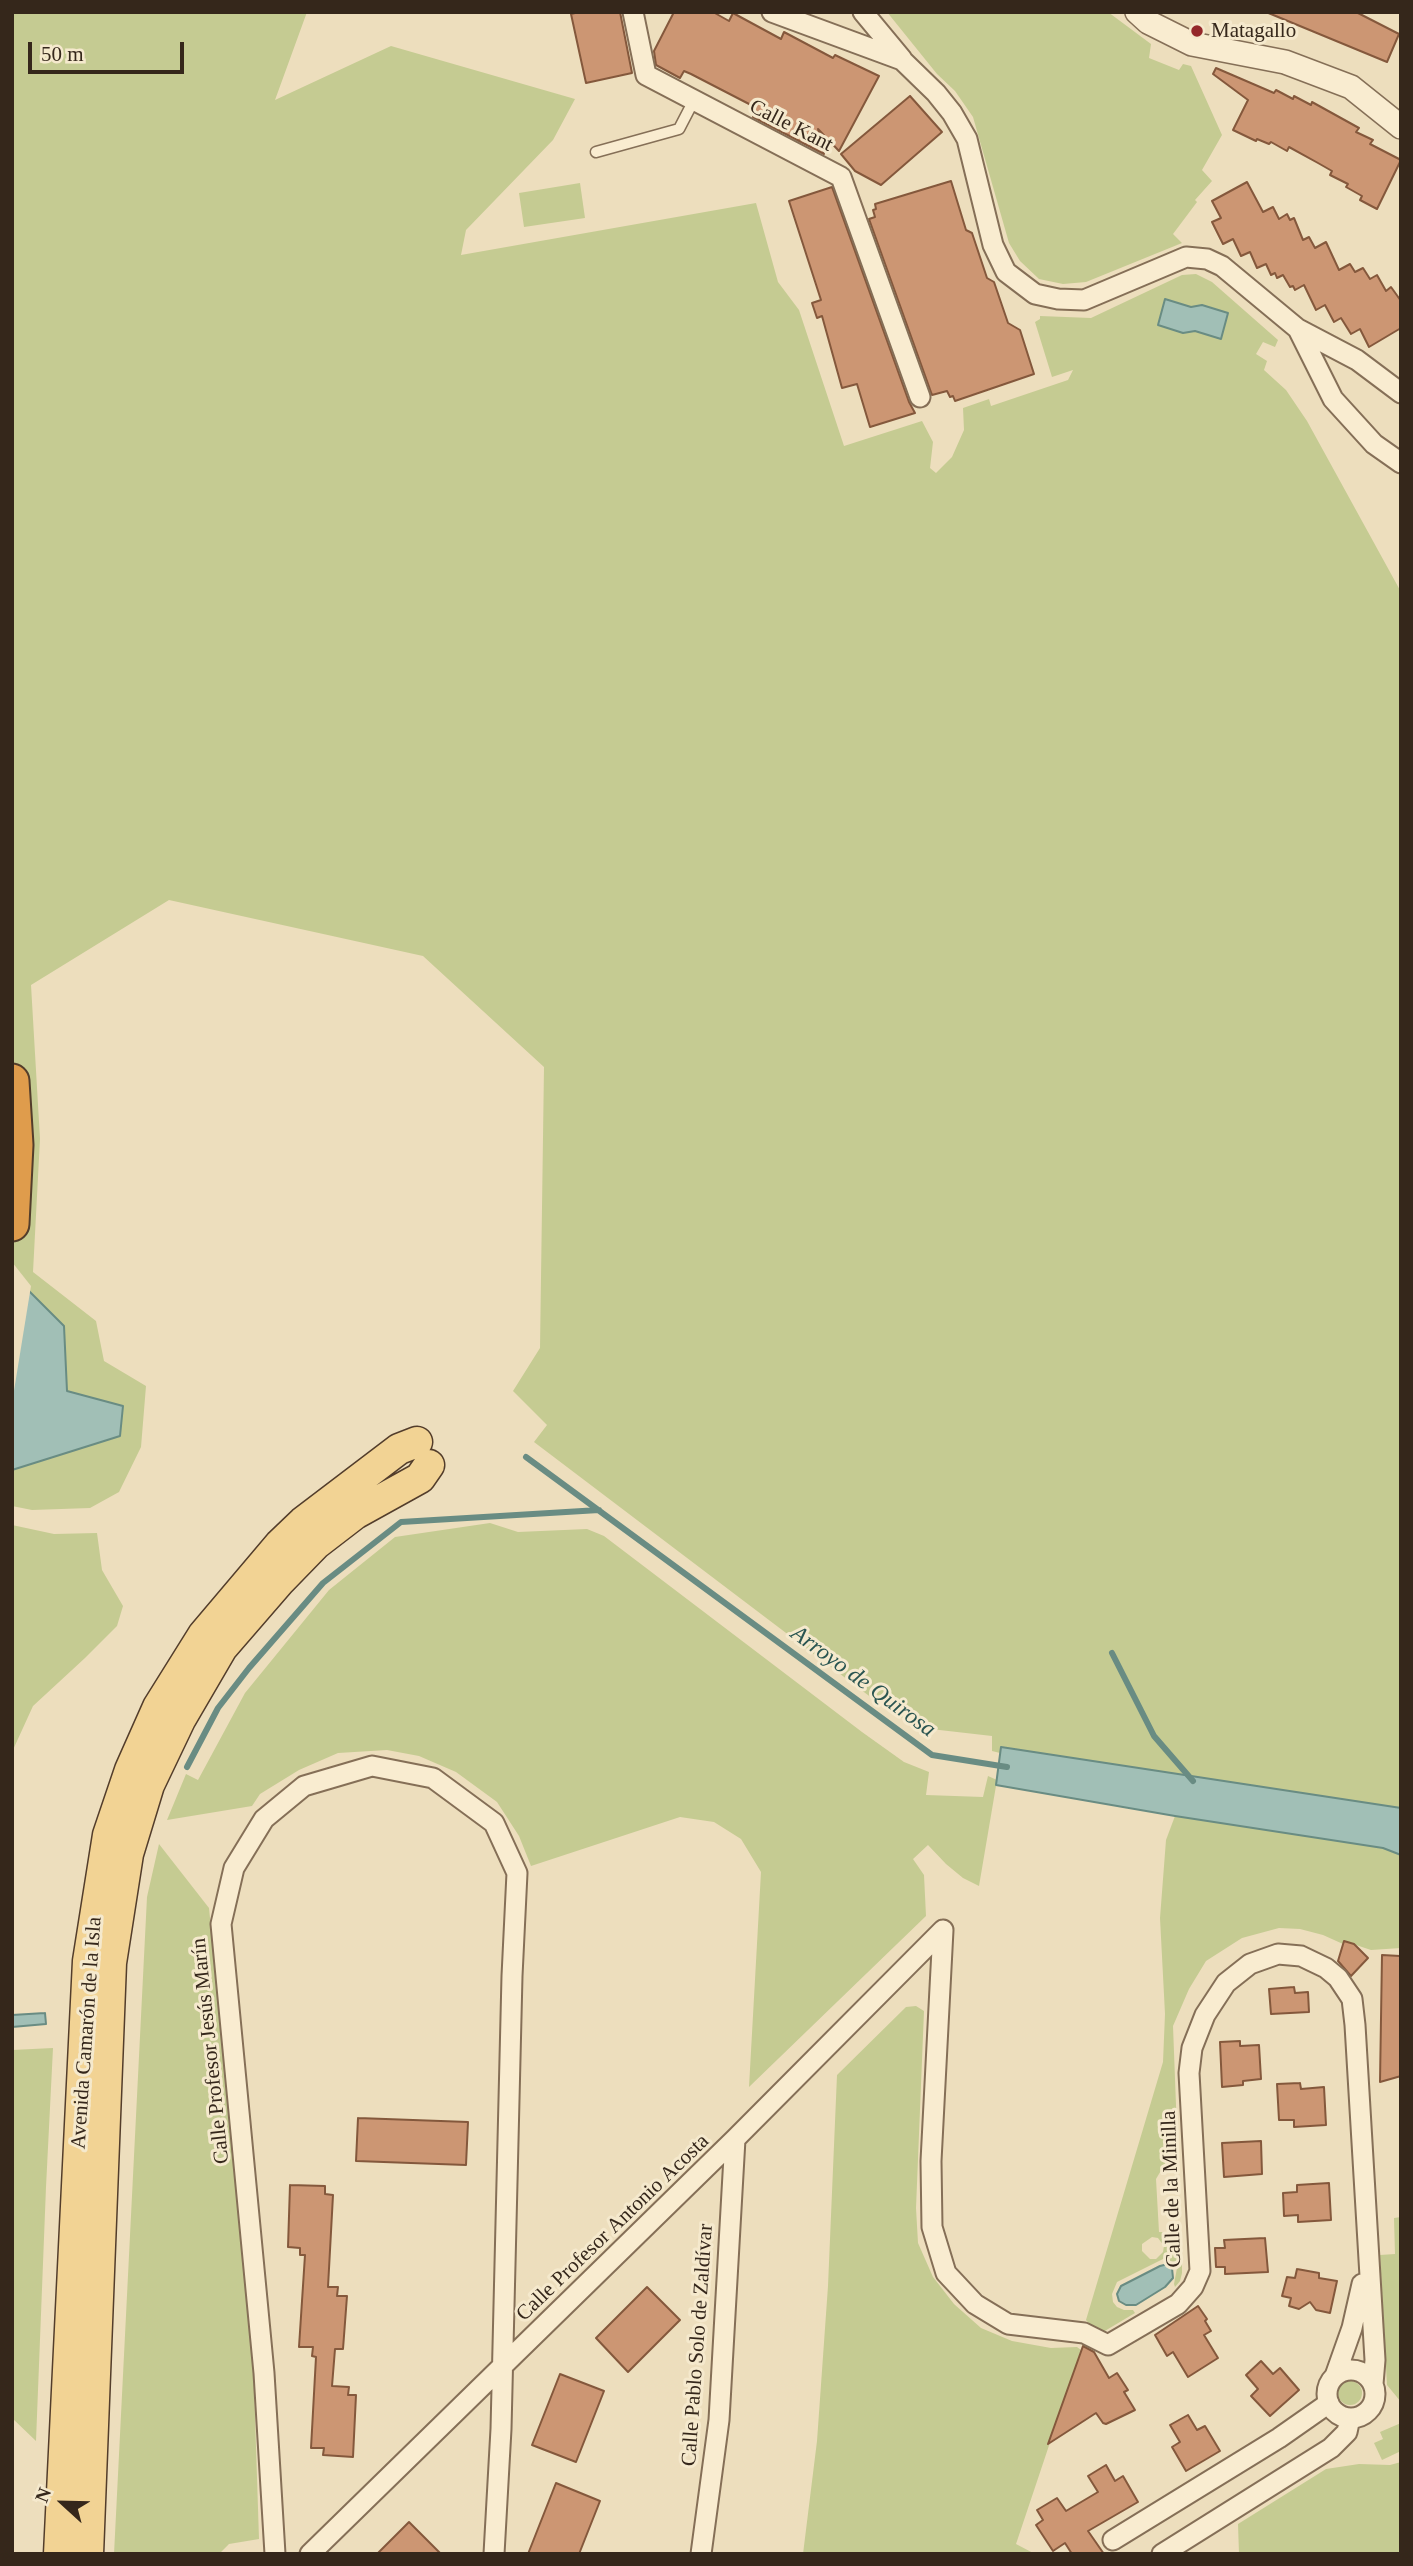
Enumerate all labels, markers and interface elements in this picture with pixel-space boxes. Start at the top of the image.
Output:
place label: Matagallo [1211,18,1296,44]
marker: Matagallo [1189,23,1205,39]
scale bar [32,28,187,72]
text: 50 m [41,42,84,66]
street label: Calle Kant [745,94,837,158]
water label: Arroyo de Quirosa [785,1620,941,1744]
street label: Avenida Camarón de la Isla [66,1916,108,2150]
street label: Calle Profesor Jesús Marín [187,1937,235,2165]
street label: Calle de la Minilla [1157,2110,1187,2268]
street label: Calle Profesor Antonio Acosta [511,2129,715,2327]
street label: Calle Pablo Solo de Zaldívar [677,2223,719,2467]
north arrow [28,2468,98,2538]
text: N [31,2485,55,2505]

